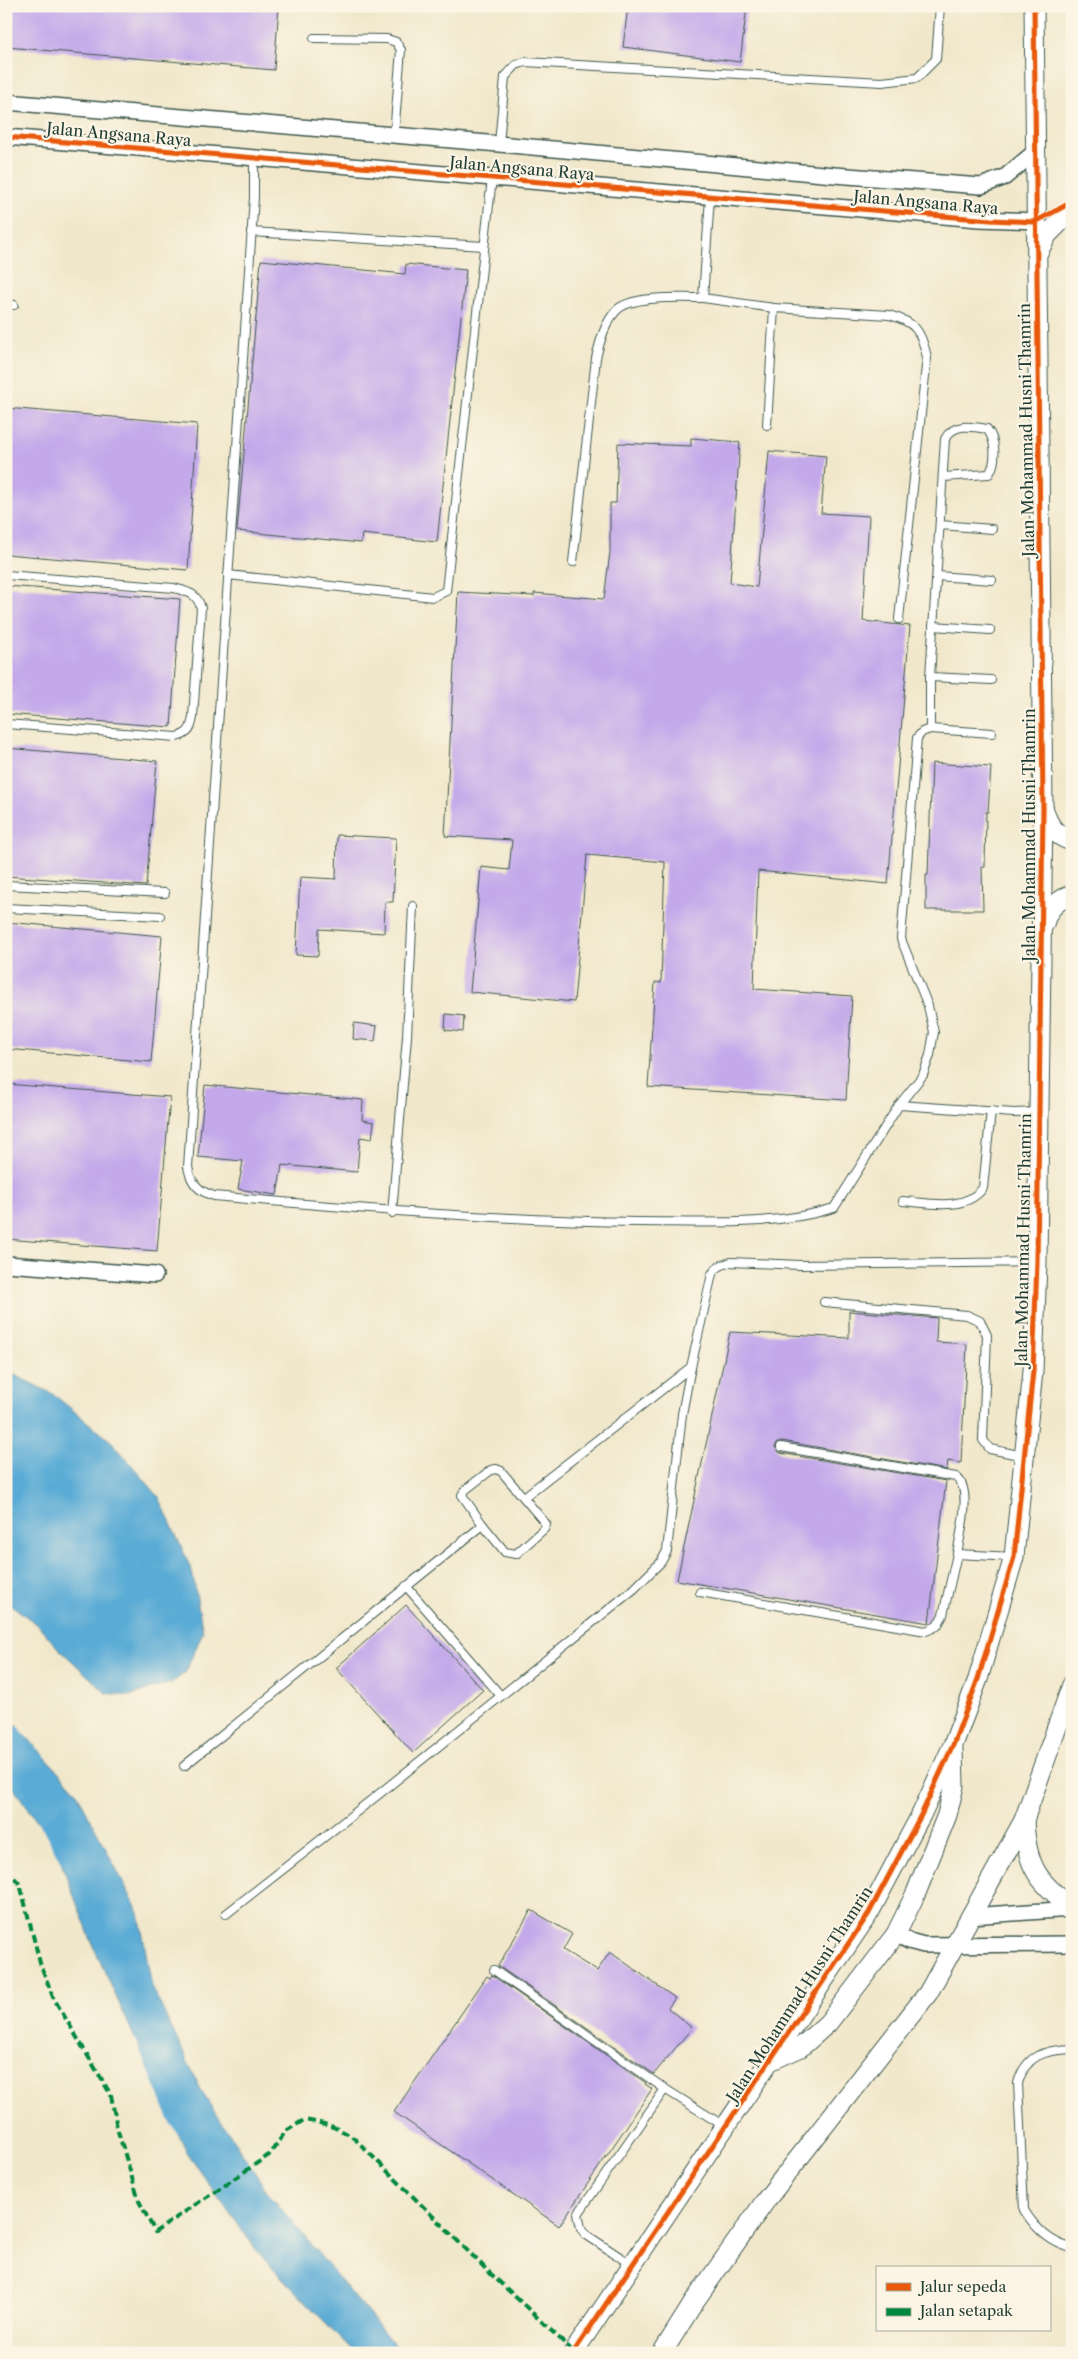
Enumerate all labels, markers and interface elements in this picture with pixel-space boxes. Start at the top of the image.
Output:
street label: Jalan Angsana Raya [43,117,193,150]
street label: Jalan Angsana Raya [446,151,596,184]
street label: Jalan Angsana Raya [850,185,1000,218]
street label: Jalan Mohammad Husni Thamrin [1014,303,1038,560]
street label: Jalan Mohammad Husni Thamrin [1019,708,1039,965]
street label: Jalan Mohammad Husni Thamrin [1011,1113,1035,1370]
street label: Jalan Mohammad Husni Thamrin [720,1882,876,2108]
legend [876,2266,1050,2332]
text: Jalur sepeda [918,2277,1006,2296]
text: Jalan setapak [918,2301,1014,2320]

